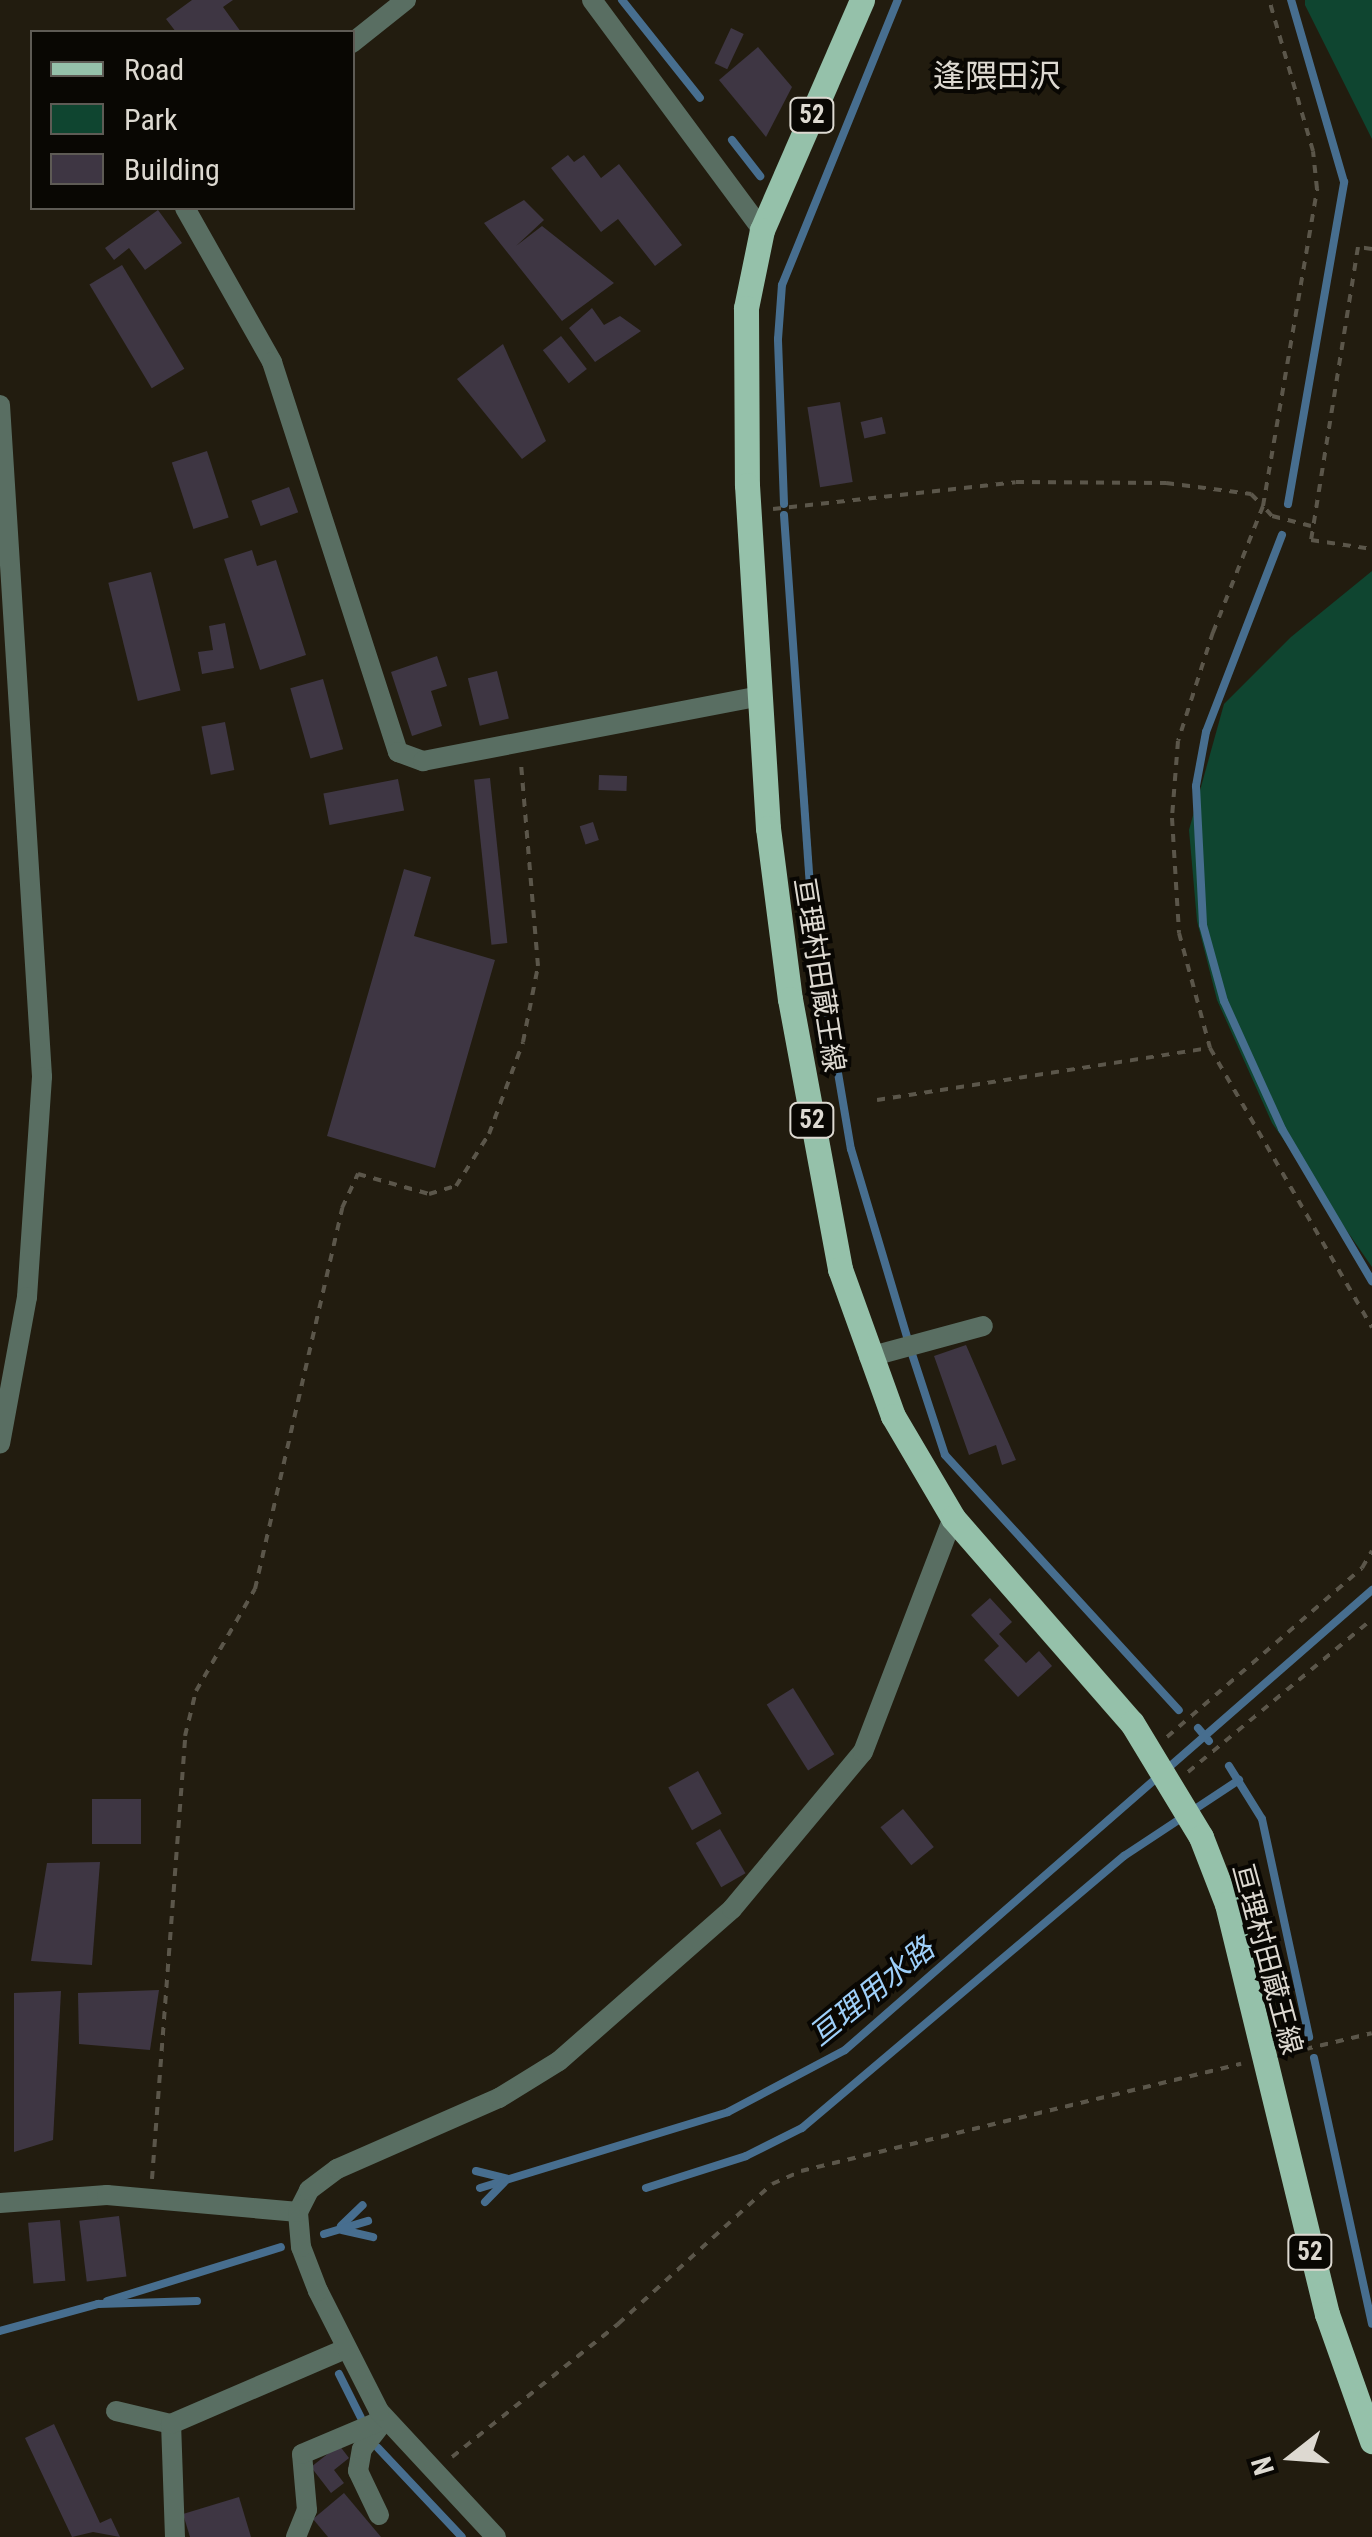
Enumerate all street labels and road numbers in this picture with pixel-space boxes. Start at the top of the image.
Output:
road number: 52 [787,95,837,135]
street label: 亘理村田蔵王線 [787,876,851,1074]
road number: 52 [787,1100,837,1140]
street label: 亘理村田蔵王線 [1225,1860,1309,2058]
road number: 52 [1285,2232,1335,2272]

